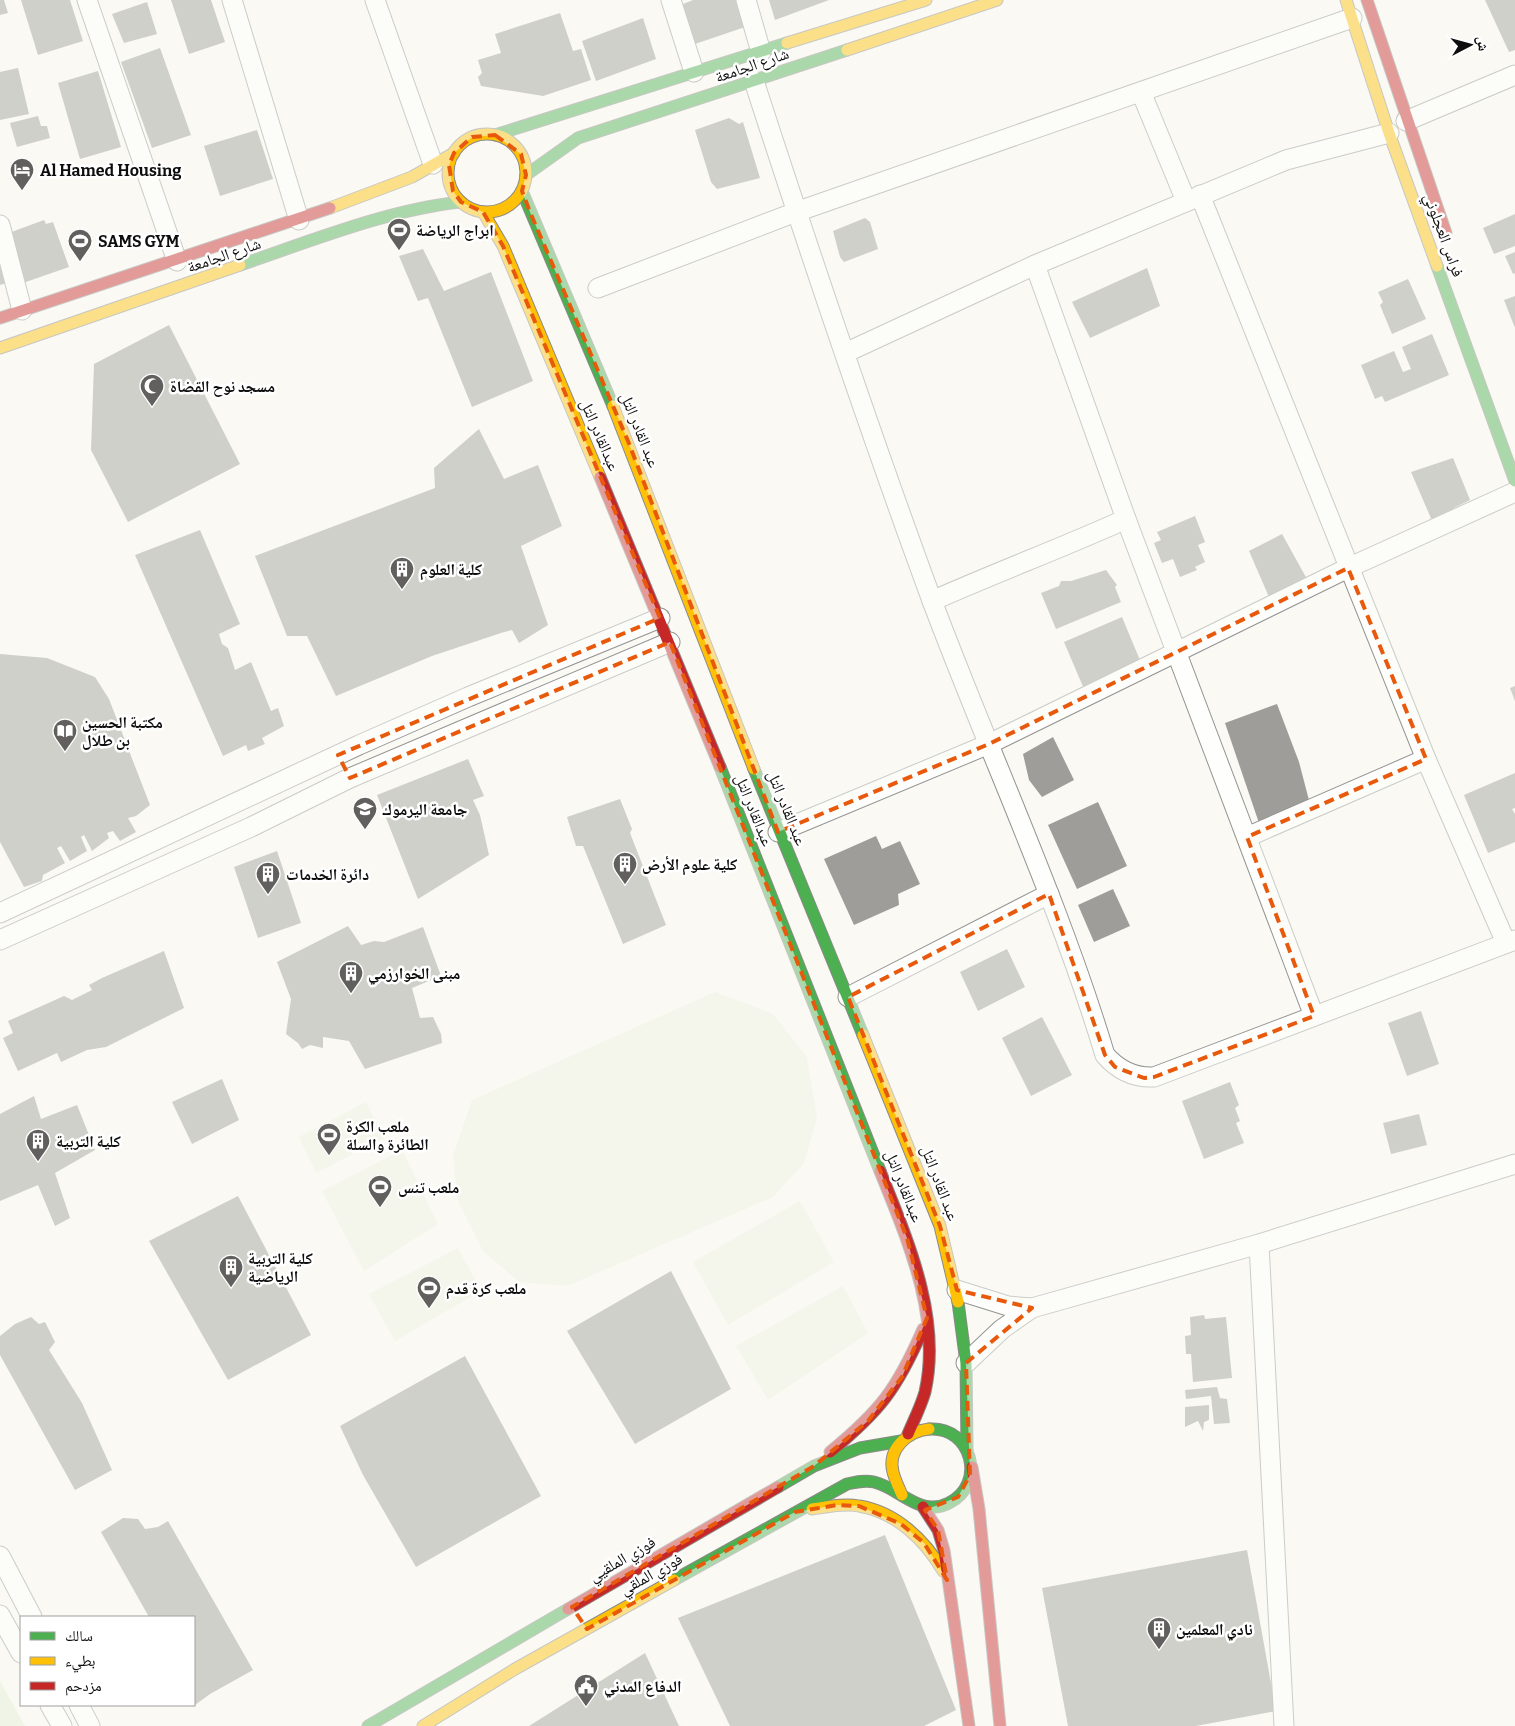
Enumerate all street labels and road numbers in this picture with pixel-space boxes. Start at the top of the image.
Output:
street label: شارع الجامعة [713,44,792,87]
street label: فراس العجلوني [1417,191,1468,280]
street label: شارع الجامعة [185,234,264,277]
street label: عبد القادر التل [615,390,664,471]
street label: عبدالقادر التل [575,396,624,474]
street label: عبد القادر التل [762,768,811,849]
street label: عبدالقادر التل [730,771,777,849]
street label: عبد القادر التل [916,1143,963,1224]
street label: عبدالقادر التل [880,1147,927,1225]
street label: فوزي الملقيي [585,1532,659,1586]
street label: فوزي الملقي [616,1549,686,1599]

